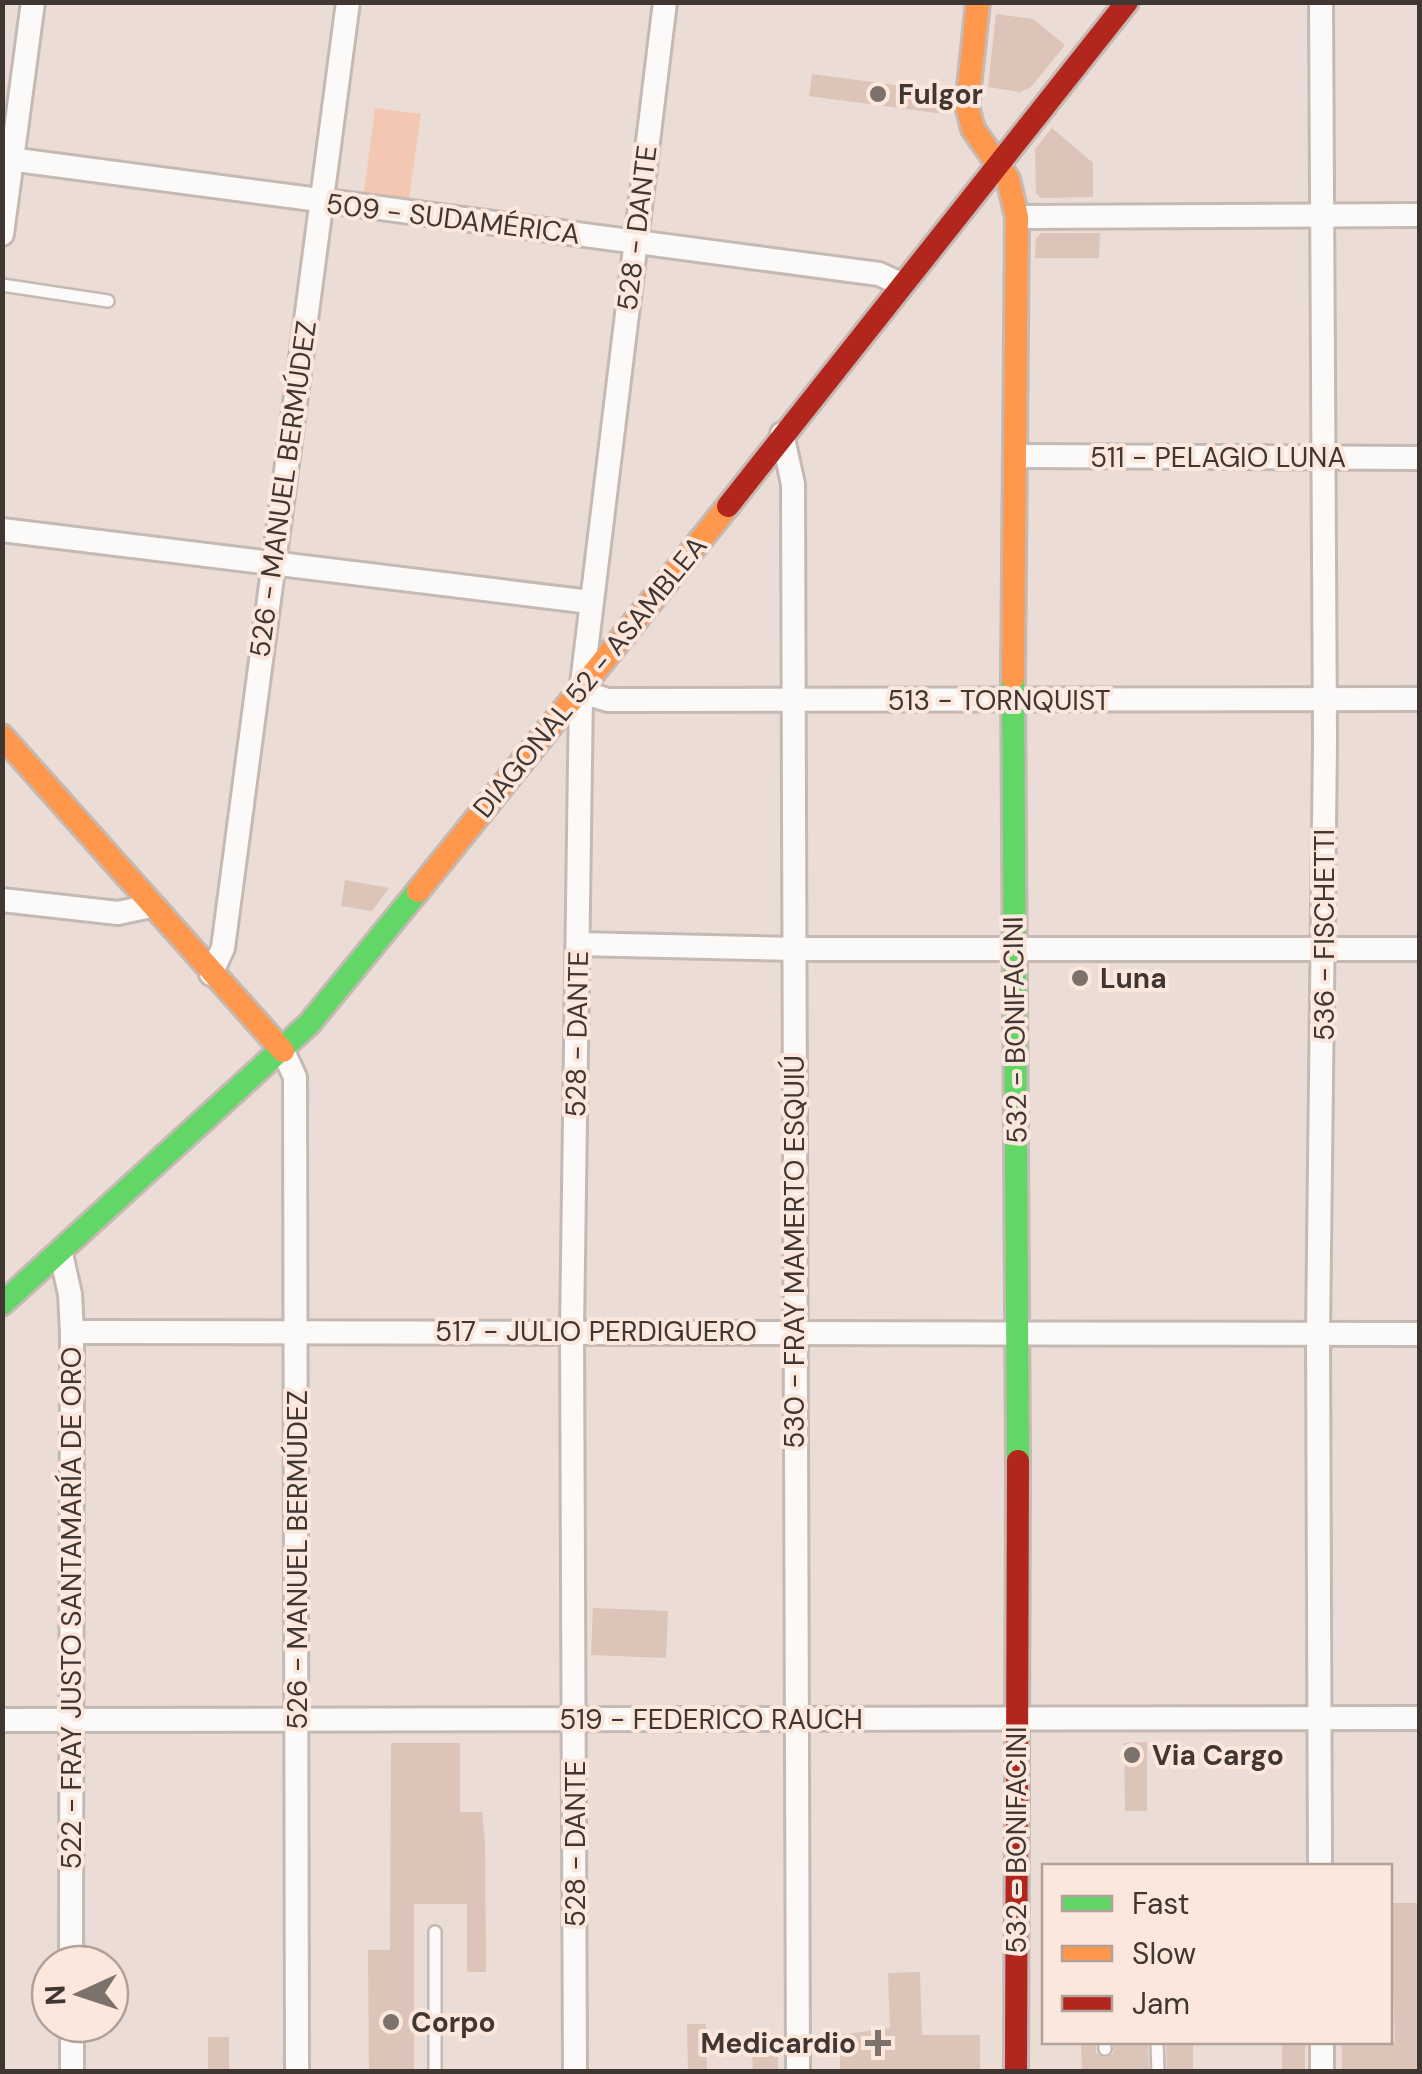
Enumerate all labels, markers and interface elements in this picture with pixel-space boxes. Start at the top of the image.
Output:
place label: Fulgor [898,76,983,113]
marker: Fulgor [867,83,889,105]
street label: 528 - DANTE [608,143,666,313]
street label: 509 - SUDAMÉRICA [324,185,582,253]
street label: 526 - MANUEL BERMÚDEZ [241,318,325,660]
street label: 511 - PELAGIO LUNA [1090,439,1346,476]
street label: DIAGONAL 52 - ASAMBLEA [465,529,715,825]
street label: 513 - TORNQUIST [888,682,1110,719]
street label: 536 - FISCHETTI [1306,829,1343,1041]
street label: 532 - BONIFACINI [995,916,1035,1144]
street label: 528 - DANTE [557,950,597,1118]
place label: Luna [1100,960,1167,997]
marker: Luna [1069,967,1091,989]
street label: 530 - FRAY MAMERTO ESQUIÚ [776,1055,813,1449]
street label: 517 - JULIO PERDIGUERO [435,1313,757,1350]
street label: 522 - FRAY JUSTO SANTAMARÍA DE ORO [53,1347,90,1869]
street label: 526 - MANUEL BERMÚDEZ [279,1390,316,1730]
street label: 519 - FEDERICO RAUCH [559,1701,863,1738]
street label: 532 - BONIFACINI [998,1726,1035,1954]
place label: Via Cargo [1152,1737,1284,1774]
marker: Via Cargo [1121,1744,1143,1766]
street label: 528 - DANTE [557,1761,594,1927]
legend [1042,1864,1392,2044]
text: Fast [1132,1884,1190,1923]
text: Slow [1132,1934,1196,1973]
north arrow [30,1944,130,2044]
text: N [37,1984,75,2006]
text: Jam [1132,1984,1190,2023]
place label: Corpo [411,2004,496,2041]
marker: Corpo [380,2011,402,2033]
place label: Medicardio [701,2025,856,2062]
marker: Medicardio [865,2030,891,2056]

